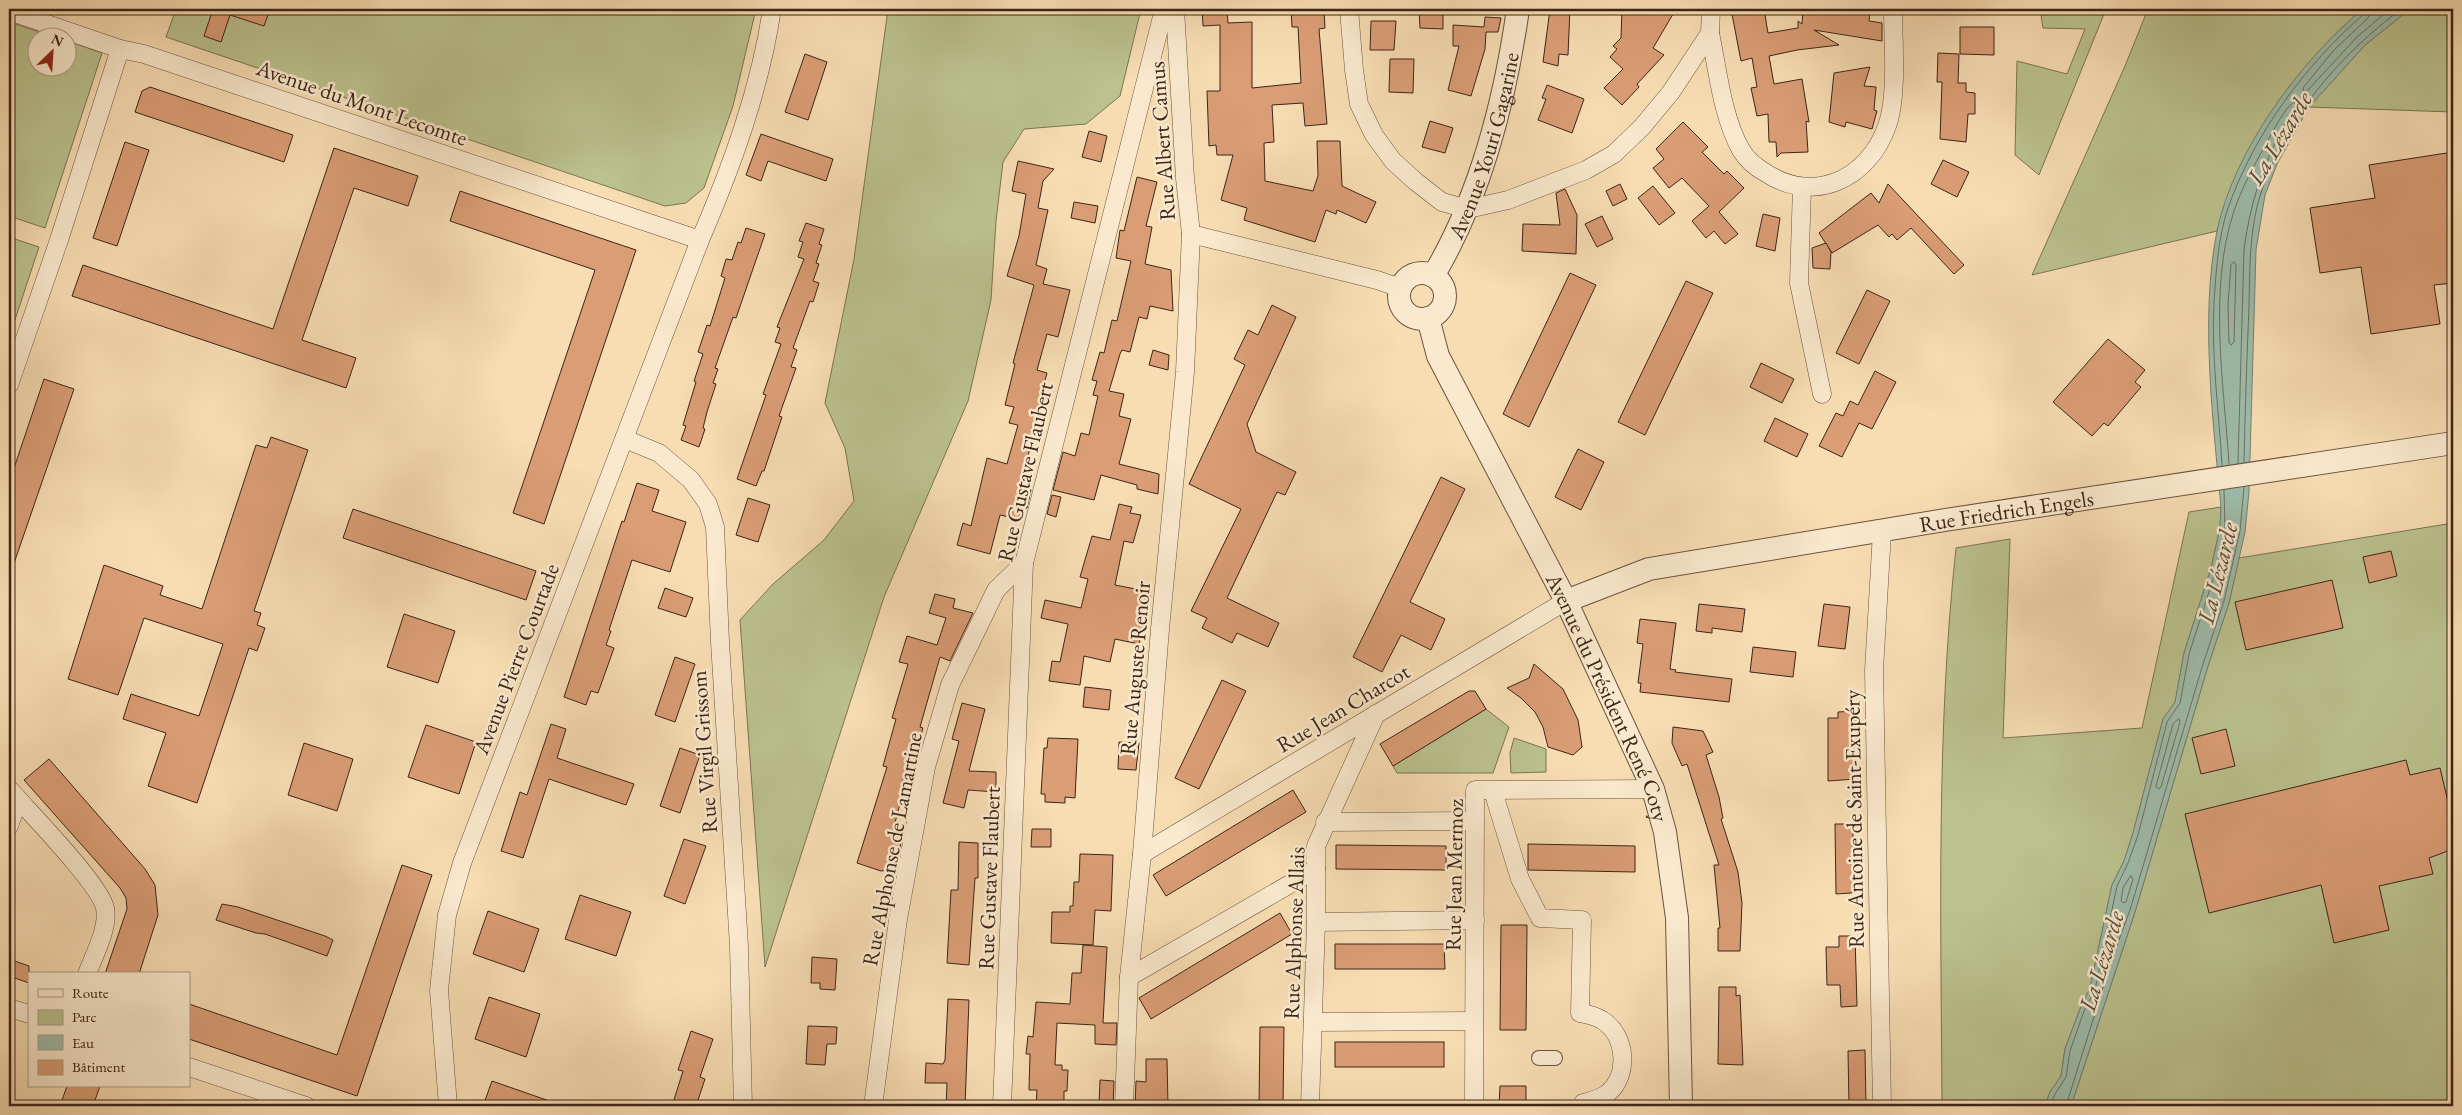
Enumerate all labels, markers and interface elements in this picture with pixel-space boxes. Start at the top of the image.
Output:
north arrow [28,28,78,78]
text: N [49,30,67,51]
street label: Avenue Youri Gagarine [1440,49,1525,244]
street label: Avenue du Mont Lecomte [252,53,472,153]
street label: Rue Albert Camus [1142,60,1182,222]
water label: La Lézarde [2239,85,2319,191]
street label: Rue Gustave Flaubert [990,379,1060,565]
street label: Rue Friedrich Engels [1917,483,2095,539]
water label: La Lézarde [2189,518,2245,628]
street label: Avenue Pierre Courtade [466,559,566,760]
street label: Avenue du Président René Coty [1539,567,1676,825]
street label: Rue Auguste Renoir [1113,579,1157,756]
street label: Rue Jean Charcot [1271,657,1415,759]
street label: Rue Virgil Grissom [684,670,724,834]
street label: Rue Antoine de Saint-Exupéry [1837,689,1871,948]
street label: Rue Alphonse de Lamartine [855,729,929,968]
street label: Rue Gustave Flaubert [971,786,1007,970]
street label: Rue Jean Mermoz [1438,798,1470,951]
street label: Rue Alphonse Allais [1276,846,1312,1020]
water label: La Lézarde [2071,906,2131,1016]
legend [28,972,190,1088]
text: Route [72,983,109,1002]
text: Parc [72,1007,97,1026]
text: Eau [72,1033,94,1052]
text: Bâtiment [72,1057,126,1076]

